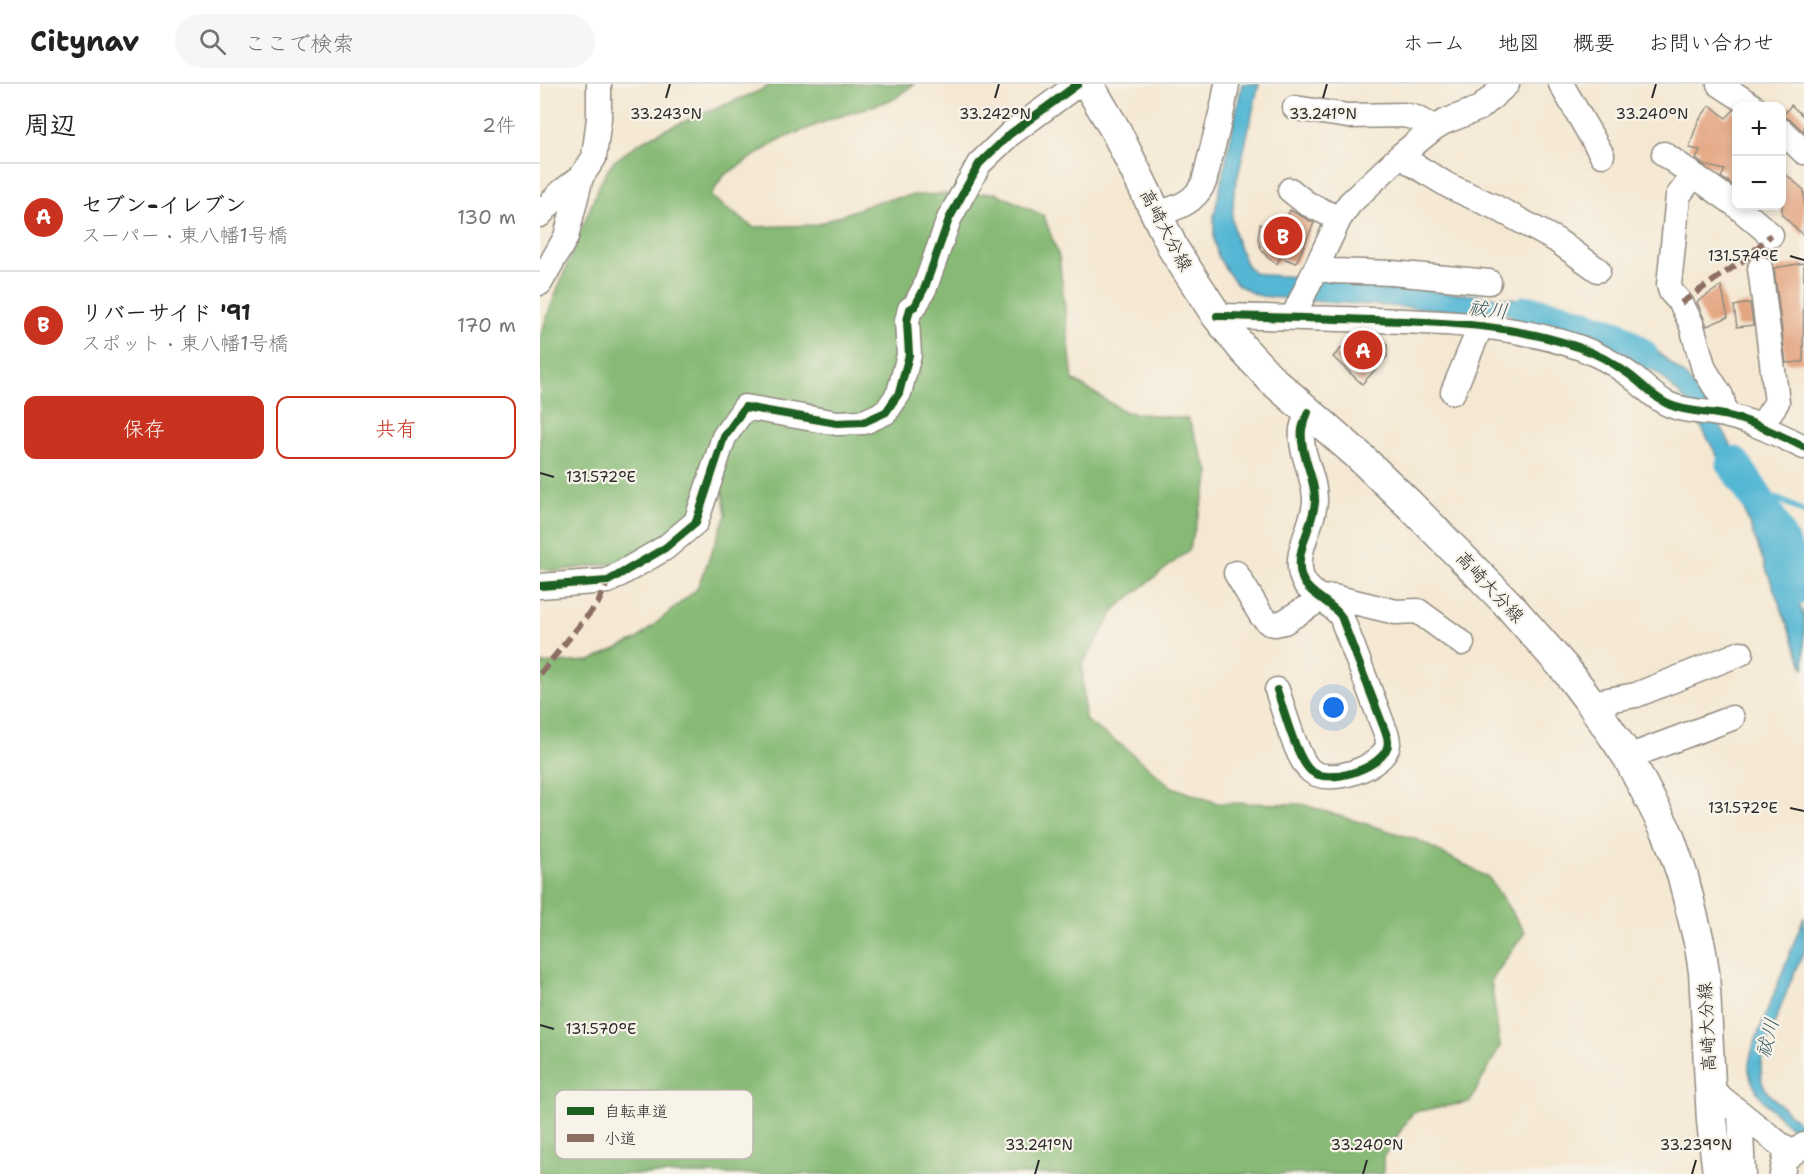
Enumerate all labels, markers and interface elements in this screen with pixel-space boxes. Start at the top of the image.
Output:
search box [175,14,595,68]
text: Citynav [30,22,139,60]
icon: search [196,25,229,58]
text: ここで検索 [244,29,354,58]
text: ホーム [1403,29,1465,57]
text: 地図 [1498,29,1540,57]
text: 概要 [1573,29,1615,57]
text: お問い合わせ [1648,29,1774,57]
map controls [1732,102,1786,210]
button: + [1732,102,1786,156]
text: 33.243°N [630,104,702,124]
text: 33.242°N [959,104,1031,124]
text: 33.241°N [1289,104,1357,124]
text: 33.240°N [1616,104,1688,124]
text: 周辺 [24,107,76,142]
text: 2件 [482,112,516,138]
button: − [1732,156,1786,210]
street label: 高崎大分線 [1134,185,1198,275]
text: セブン-イレブン [81,190,246,219]
text: A [36,204,51,230]
text: 130 m [457,204,516,230]
pin: B [1264,214,1302,258]
text: スーパー · 東八幡1号橋 [81,222,288,248]
text: 131.574°E [1708,246,1778,266]
water label: 祓川 [1467,294,1509,324]
text: リバーサイド '91 [81,298,251,327]
text: B [37,312,50,338]
text: 170 m [457,312,516,338]
pin: A [1344,328,1382,372]
text: スポット · 東八幡1号橋 [81,330,289,356]
button: 保存 [24,396,264,459]
button: 共有 [276,396,516,459]
text: 131.572°E [566,467,636,487]
street label: 高崎大分線 [1451,546,1529,628]
your location [1319,693,1348,722]
text: 131.572°E [1708,798,1778,818]
street label: 高崎大分線 [1693,981,1721,1073]
water label: 祓川 [1749,1015,1785,1061]
text: 131.570°E [566,1019,636,1039]
legend [555,1090,753,1159]
text: 自転車道 [604,1101,668,1122]
text: 小道 [604,1128,636,1149]
text: 33.241°N [1005,1135,1073,1155]
text: 33.240°N [1331,1135,1403,1155]
text: 33.239°N [1660,1135,1732,1155]

